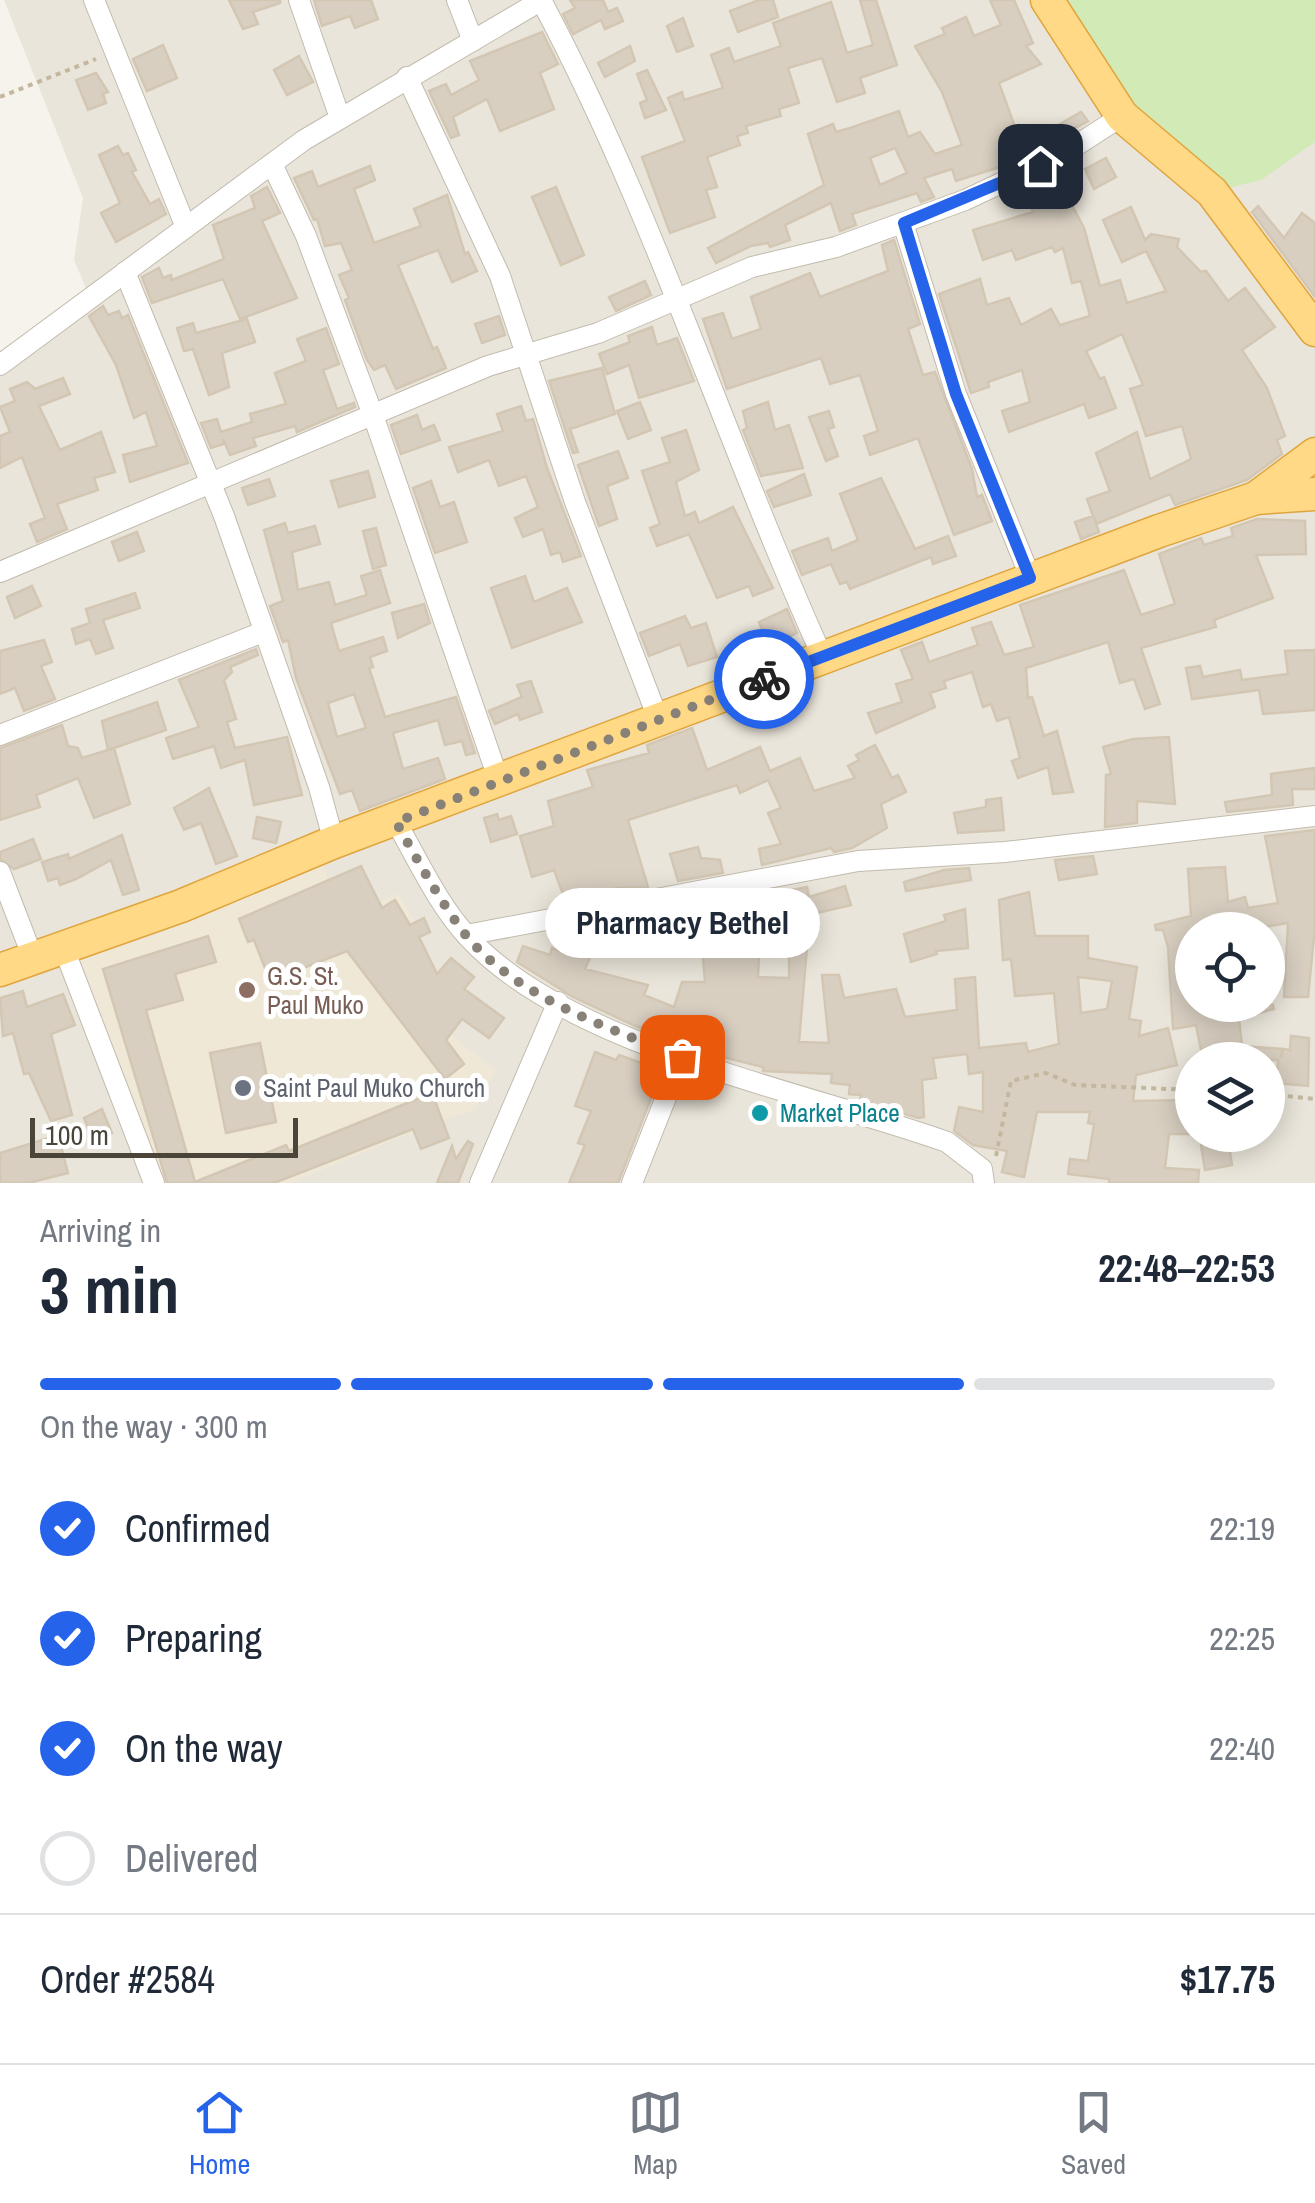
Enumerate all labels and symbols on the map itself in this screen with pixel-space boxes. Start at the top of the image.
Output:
pin [998,124,1083,209]
courier [714,629,814,729]
callout: Pharmacy Bethel [544,887,820,957]
place label: G.S. St. Paul Muko [267,959,364,1022]
marker: G.S. St. Paul Muko [236,979,258,1001]
pin [640,1015,725,1100]
place label: Saint Paul Muko Church [263,1071,485,1105]
marker: Saint Paul Muko Church [232,1077,254,1099]
place label: Market Place [780,1096,900,1130]
marker: Market Place [749,1102,771,1124]
scale bar [30,1113,298,1158]

